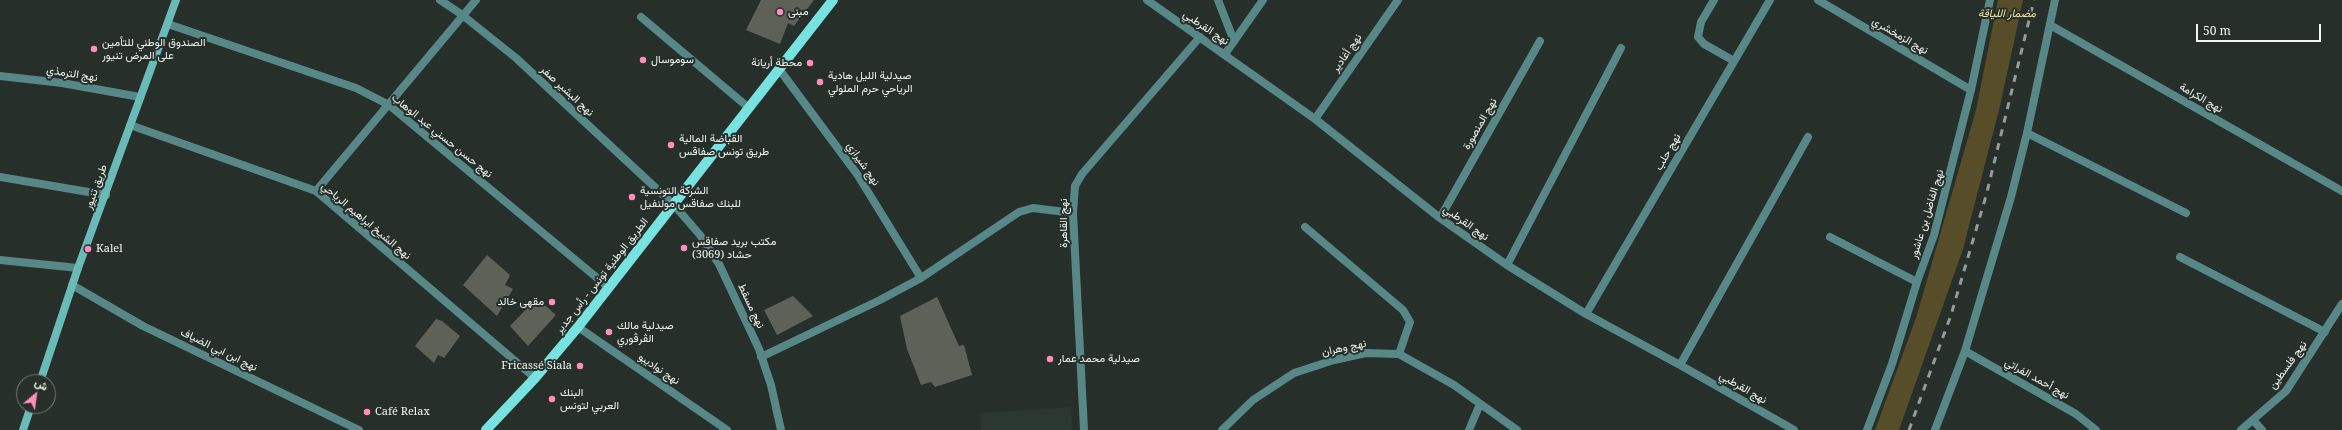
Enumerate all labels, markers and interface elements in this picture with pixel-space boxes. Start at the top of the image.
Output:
place label: مبنى [788,5,809,19]
marker: مبنى [775,7,785,17]
park label: مضمار اللياقة [1978,7,2036,21]
street label: نهج القرطبي [1180,8,1232,48]
street label: نهج الزمخشري [1870,15,1930,57]
scale bar [2198,16,2323,42]
text: 50 m [2203,22,2231,39]
street label: نهج أغادير [1329,31,1365,75]
place label: الصندوق الوطني للتأمين على المرض تنيور [102,36,206,62]
marker: الصندوق الوطني للتأمين على المرض تنيور [89,44,99,54]
place label: سوموسال [651,53,694,67]
marker: سوموسال [638,55,648,65]
place label: محطة أريانة [751,56,802,70]
marker: محطة أريانة [805,58,815,68]
street label: نهج الترمذي [45,63,99,85]
street label: نهج البشير صفر [538,63,596,119]
place label: صيدلية الليل هادية الرياحي حرم الملولي [828,69,913,95]
marker: صيدلية الليل هادية الرياحي حرم الملولي [815,77,825,87]
street label: نهج الكرامة [2177,80,2225,116]
street label: نهج حسن حسني عبد الوهاب [389,91,495,181]
street label: نهج المنصورة [1460,96,1500,152]
street label: نهج حلب [1652,131,1684,173]
place label: القباضة المالية طريق تونس صفاقس [679,132,769,158]
marker: القباضة المالية طريق تونس صفاقس [666,140,676,150]
street label: نهج شيرازي [844,140,882,188]
street label: طريق تنيور [82,163,110,211]
street label: نهج الفاضل بن عاشور [1907,168,1947,260]
street label: نهج الشيخ ابراهيم الرياحي [318,180,414,262]
place label: الشركة التونسية للبنك صفاقس مولنفيل [640,184,741,210]
marker: الشركة التونسية للبنك صفاقس مولنفيل [627,192,637,202]
street label: نهج القاهرة [1057,198,1071,248]
street label: نهج القرطبي [1441,202,1491,244]
street label: الطريق الوطنية تونس - رأس جدير [553,216,651,336]
place label: مكتب بريد صفاقس حشاد (3069) [692,235,776,261]
place label: Kalel [96,242,123,256]
marker: مكتب بريد صفاقس حشاد (3069) [679,243,689,253]
marker: Kalel [83,244,93,254]
street label: نهج مسقط [735,281,767,331]
place label: مقهى خالد [497,295,544,309]
marker: مقهى خالد [547,297,557,307]
place label: صيدلية مالك الڤرڤوري [617,319,674,345]
street label: نهج ابن ابي الضياف [178,326,260,374]
marker: صيدلية مالك الڤرڤوري [604,327,614,337]
street label: نهج وهران [1321,337,1367,359]
street label: نهج فلسطين [2266,338,2310,392]
street label: نهج نواديبو [636,350,682,388]
place label: صيدلية محمد عمار [1058,352,1140,366]
marker: صيدلية محمد عمار [1045,354,1055,364]
street label: نهج أحمد الفراتي [2002,356,2072,402]
place label: Fricassé Siala [501,359,572,373]
marker: Fricassé Siala [575,361,585,371]
street label: نهج القرطبي [1717,369,1769,407]
north arrow [16,374,56,414]
text: ش [32,374,51,394]
place label: البنك العربي لتونس [560,386,619,412]
marker: البنك العربي لتونس [547,394,557,404]
place label: Café Relax [375,405,430,419]
marker: Café Relax [362,407,372,417]

